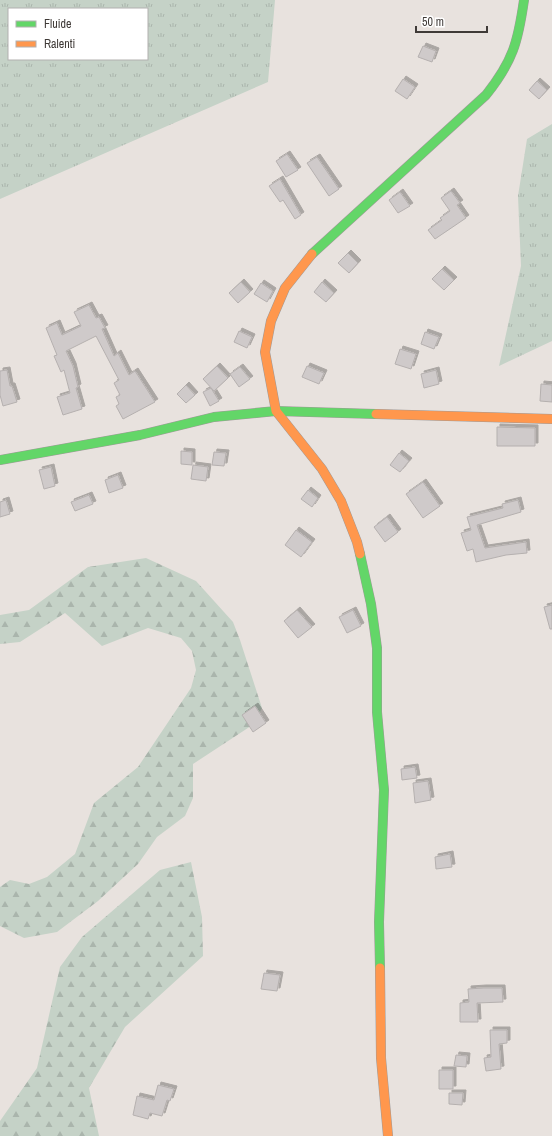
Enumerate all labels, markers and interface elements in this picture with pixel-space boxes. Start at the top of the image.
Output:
legend [8,8,148,60]
scale bar [416,8,487,34]
text: 50 m [422,14,444,30]
text: Fluide [44,16,71,32]
text: Ralenti [44,36,75,52]

